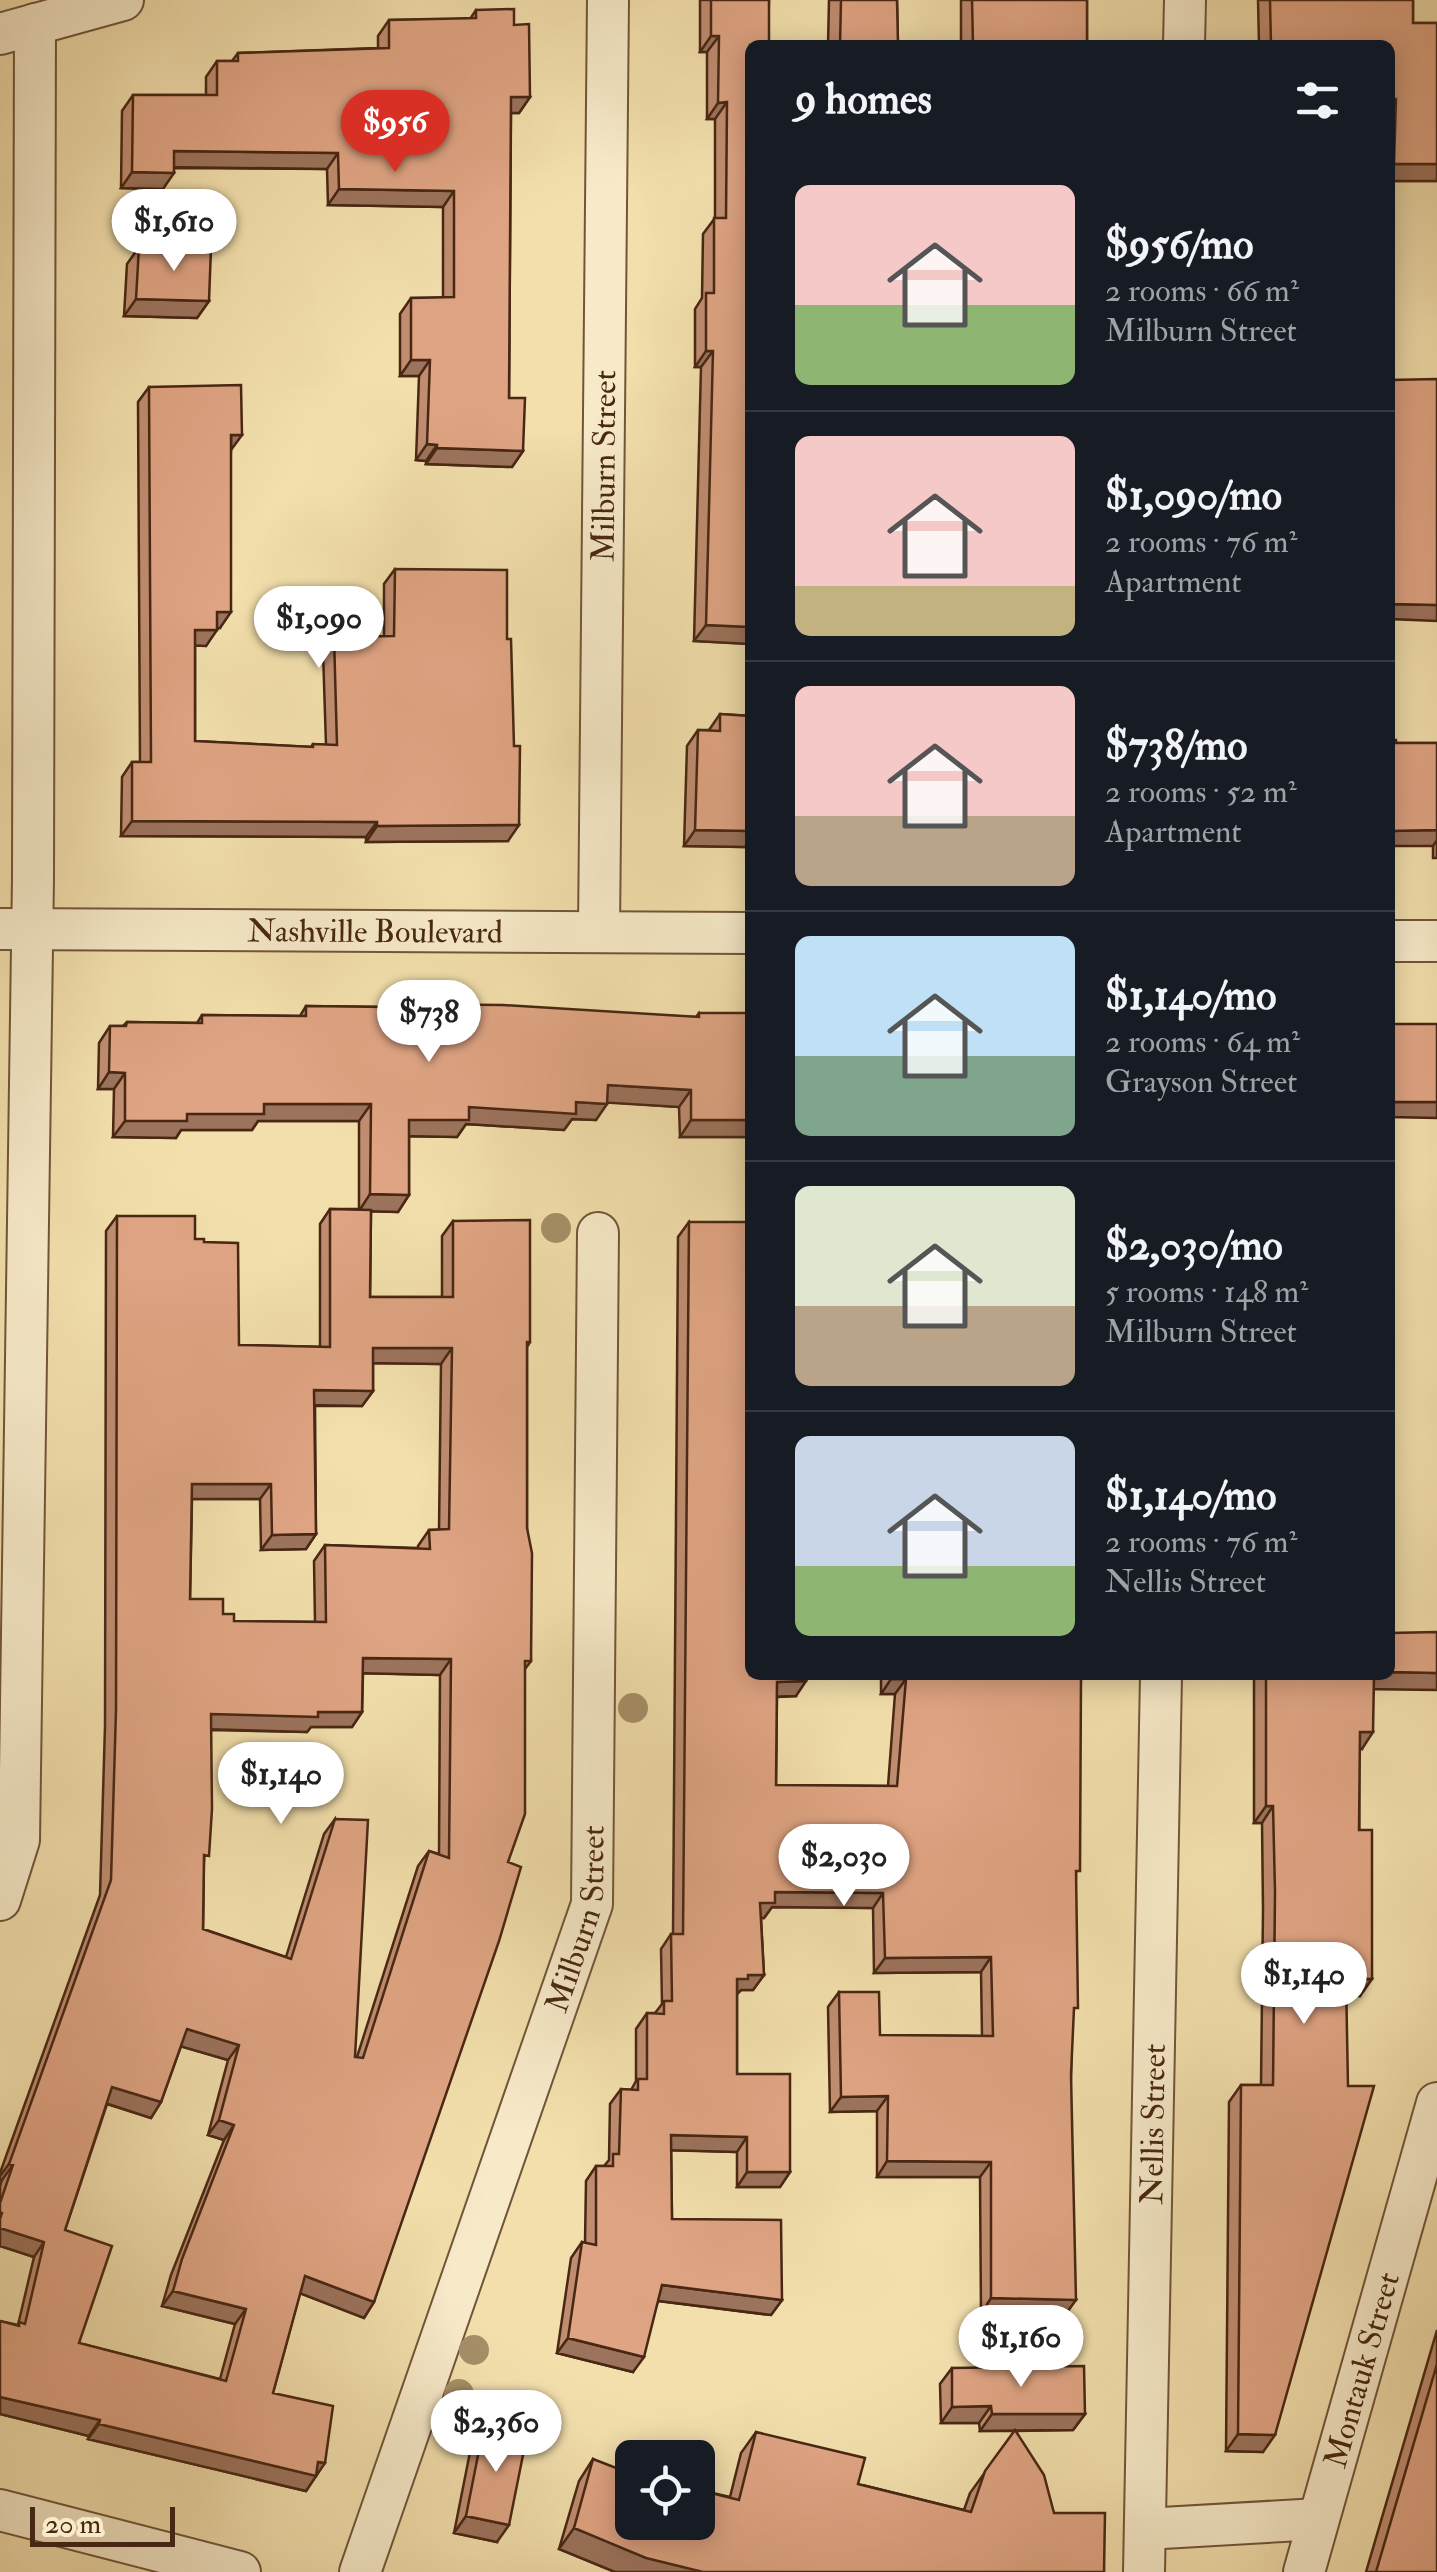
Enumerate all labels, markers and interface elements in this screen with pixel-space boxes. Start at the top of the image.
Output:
icon: filters [1290,73,1345,128]
text: 9 homes [795,74,932,126]
pin: $956 [336,90,454,175]
text: $956 [363,102,427,142]
pin: $1,610 [93,189,255,274]
text: $1,610 [134,201,214,241]
text: $956/mo [1105,219,1253,271]
icon: home [875,225,995,345]
text: 2 rooms · 66 m² [1105,271,1299,311]
text: Milburn Street [1105,311,1297,351]
street label: Milburn Street [584,370,625,562]
text: $1,090/mo [1105,470,1282,522]
icon: home [875,476,995,596]
text: 2 rooms · 76 m² [1105,522,1298,562]
text: Apartment [1105,562,1242,602]
pin: $1,090 [238,586,400,671]
text: $1,090 [276,598,362,638]
text: $738/mo [1105,720,1247,772]
icon: home [875,726,995,846]
text: 2 rooms · 52 m² [1105,772,1297,812]
text: Apartment [1105,812,1242,852]
street label: Nashville Boulevard [247,911,503,953]
text: $1,140/mo [1105,970,1276,1022]
icon: home [875,976,995,1096]
pin: $738 [370,980,488,1065]
text: $738 [399,992,459,1032]
text: 2 rooms · 64 m² [1105,1022,1300,1062]
text: Grayson Street [1105,1062,1297,1102]
text: $2,030/mo [1105,1220,1283,1272]
icon: home [875,1226,995,1346]
text: 5 rooms · 148 m² [1105,1272,1308,1312]
text: Milburn Street [1105,1312,1297,1352]
text: $1,140/mo [1105,1470,1276,1522]
icon: home [875,1476,995,1596]
text: 2 rooms · 76 m² [1105,1522,1298,1562]
text: Nellis Street [1105,1562,1266,1602]
pin: $1,140 [200,1742,362,1827]
text: $1,140 [240,1754,322,1794]
pin: $2,030 [763,1824,925,1909]
street label: Milburn Street [537,1825,614,2018]
text: $2,030 [800,1836,888,1876]
pin: $1,140 [1223,1942,1385,2027]
text: $1,140 [1263,1954,1345,1994]
street label: Nellis Street [1132,2043,1175,2205]
street label: Montauk Street [1316,2268,1409,2473]
pin: $1,160 [940,2305,1102,2390]
text: $1,160 [981,2317,1061,2357]
pin: $2,360 [415,2390,577,2475]
text: $2,360 [453,2402,539,2442]
map controls [615,2440,715,2540]
button: locate [615,2440,715,2540]
scale bar [30,2502,175,2546]
text: 20 m [45,2507,101,2542]

